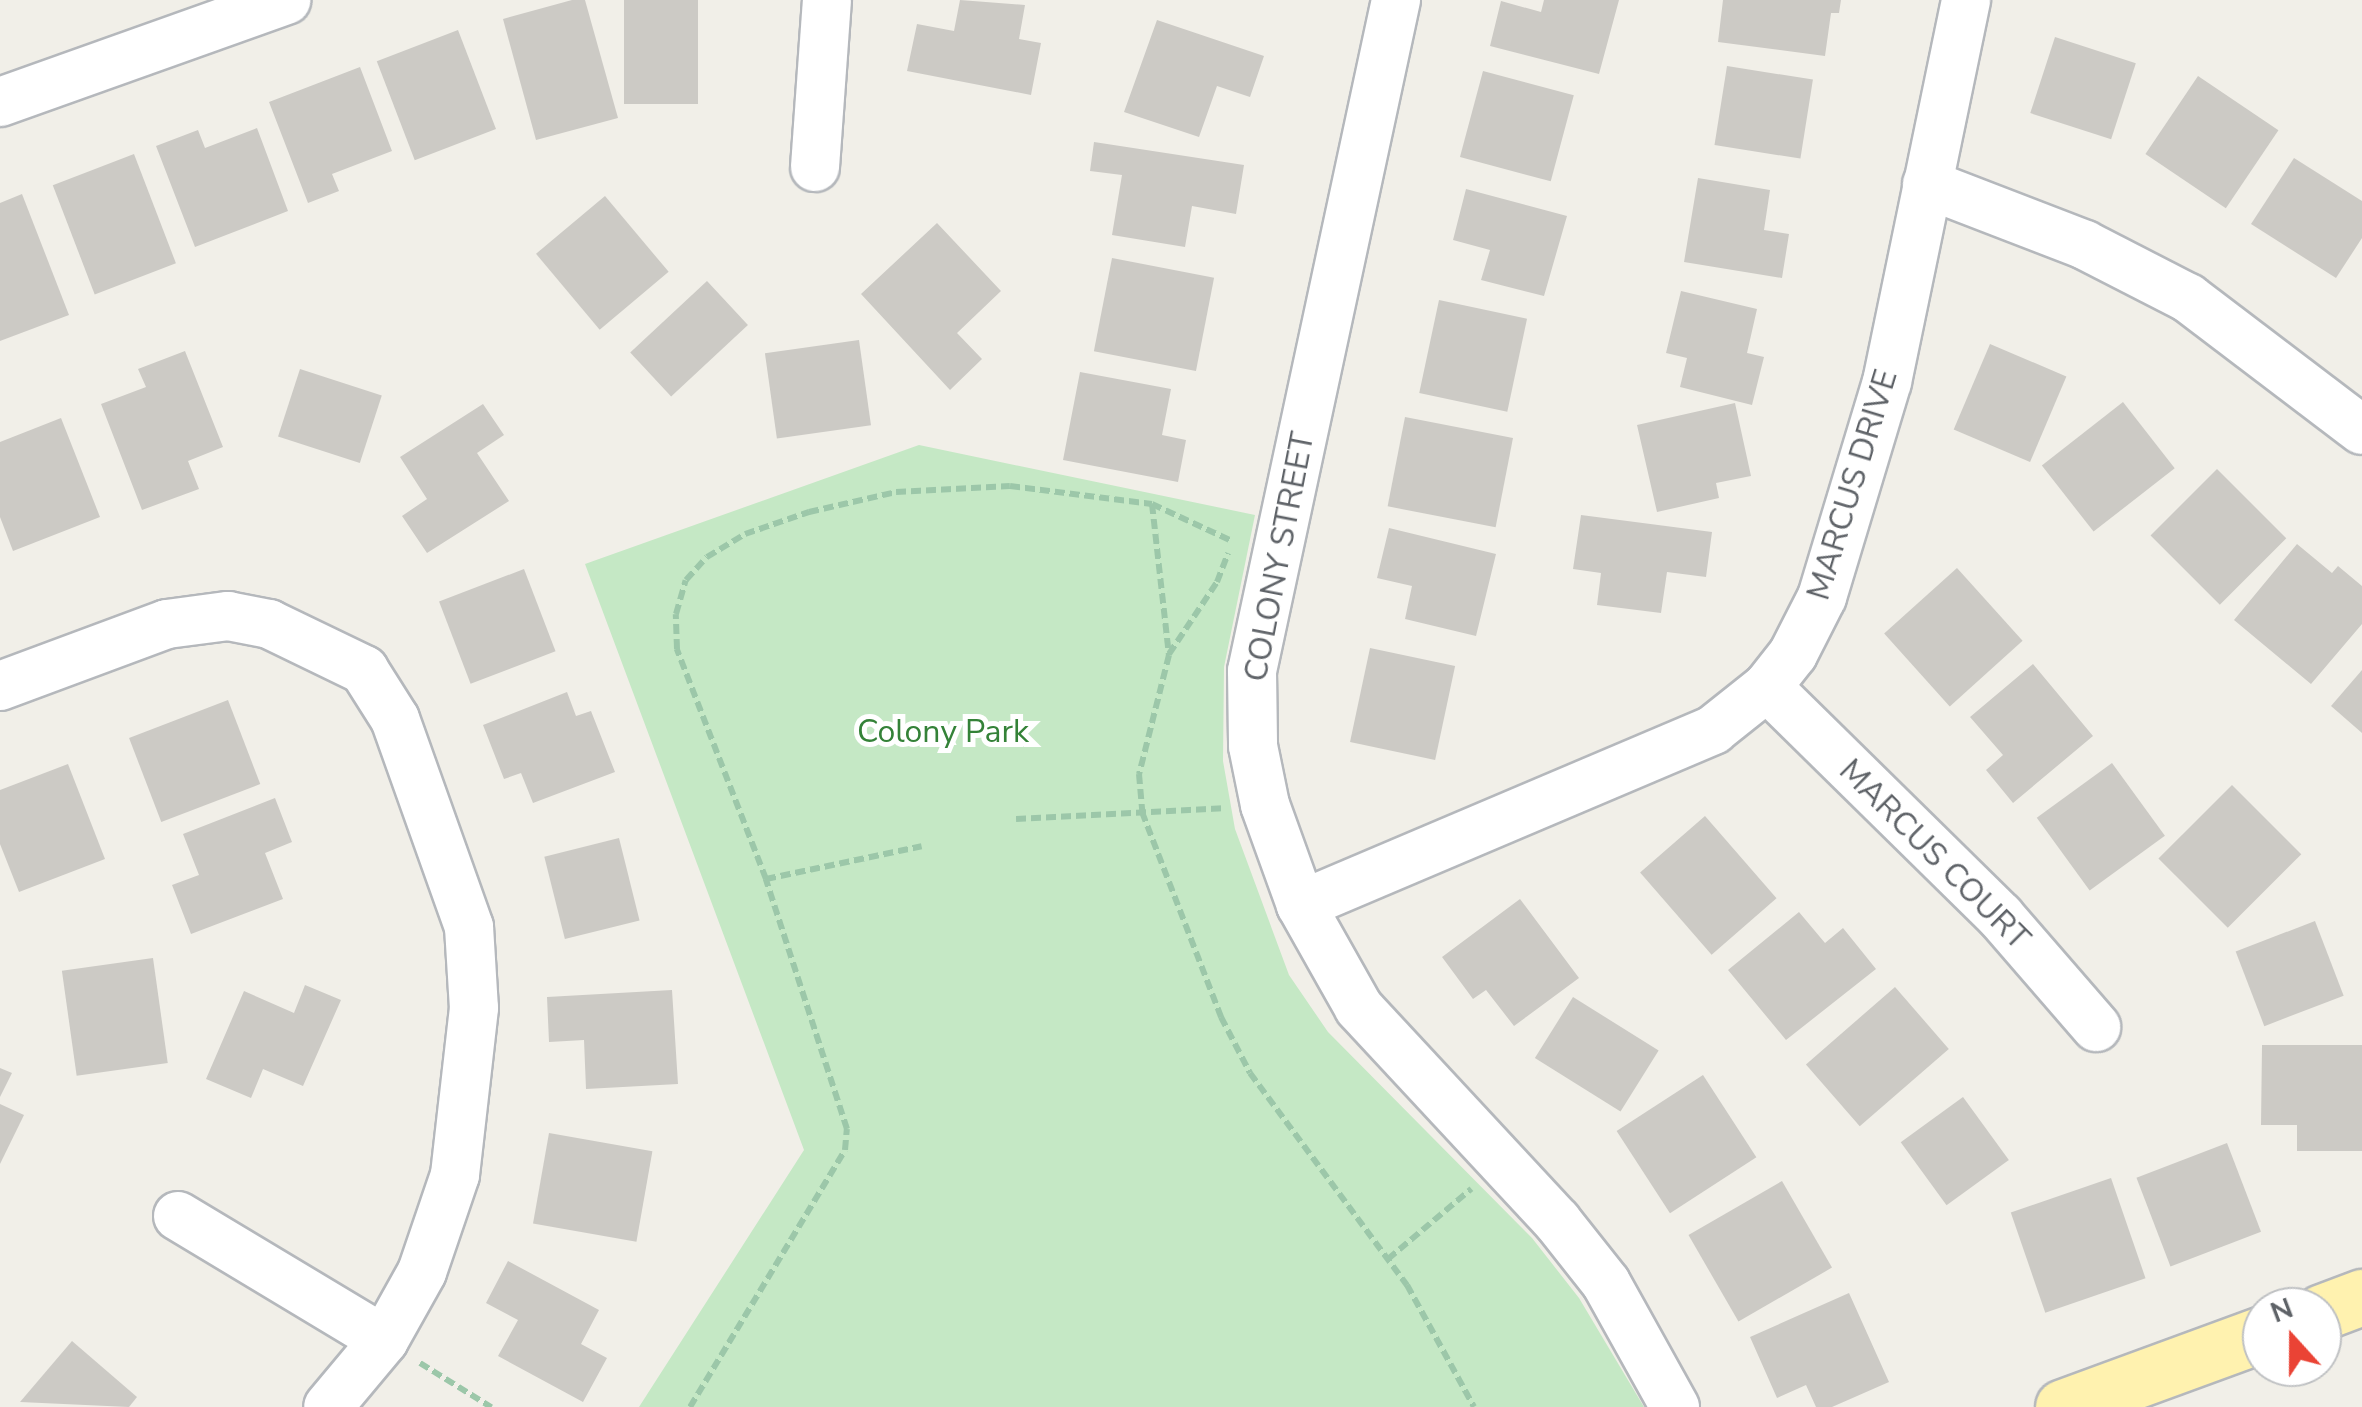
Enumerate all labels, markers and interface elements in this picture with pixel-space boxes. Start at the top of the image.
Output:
street label: MARCUS DRIVE [1800,365,1906,605]
street label: COLONY STREET [1237,429,1323,685]
park label: Colony Park [857,713,1029,751]
street label: MARCUS COURT [1831,752,2037,958]
north arrow [2242,1287,2342,1387]
text: N [2265,1289,2299,1332]

